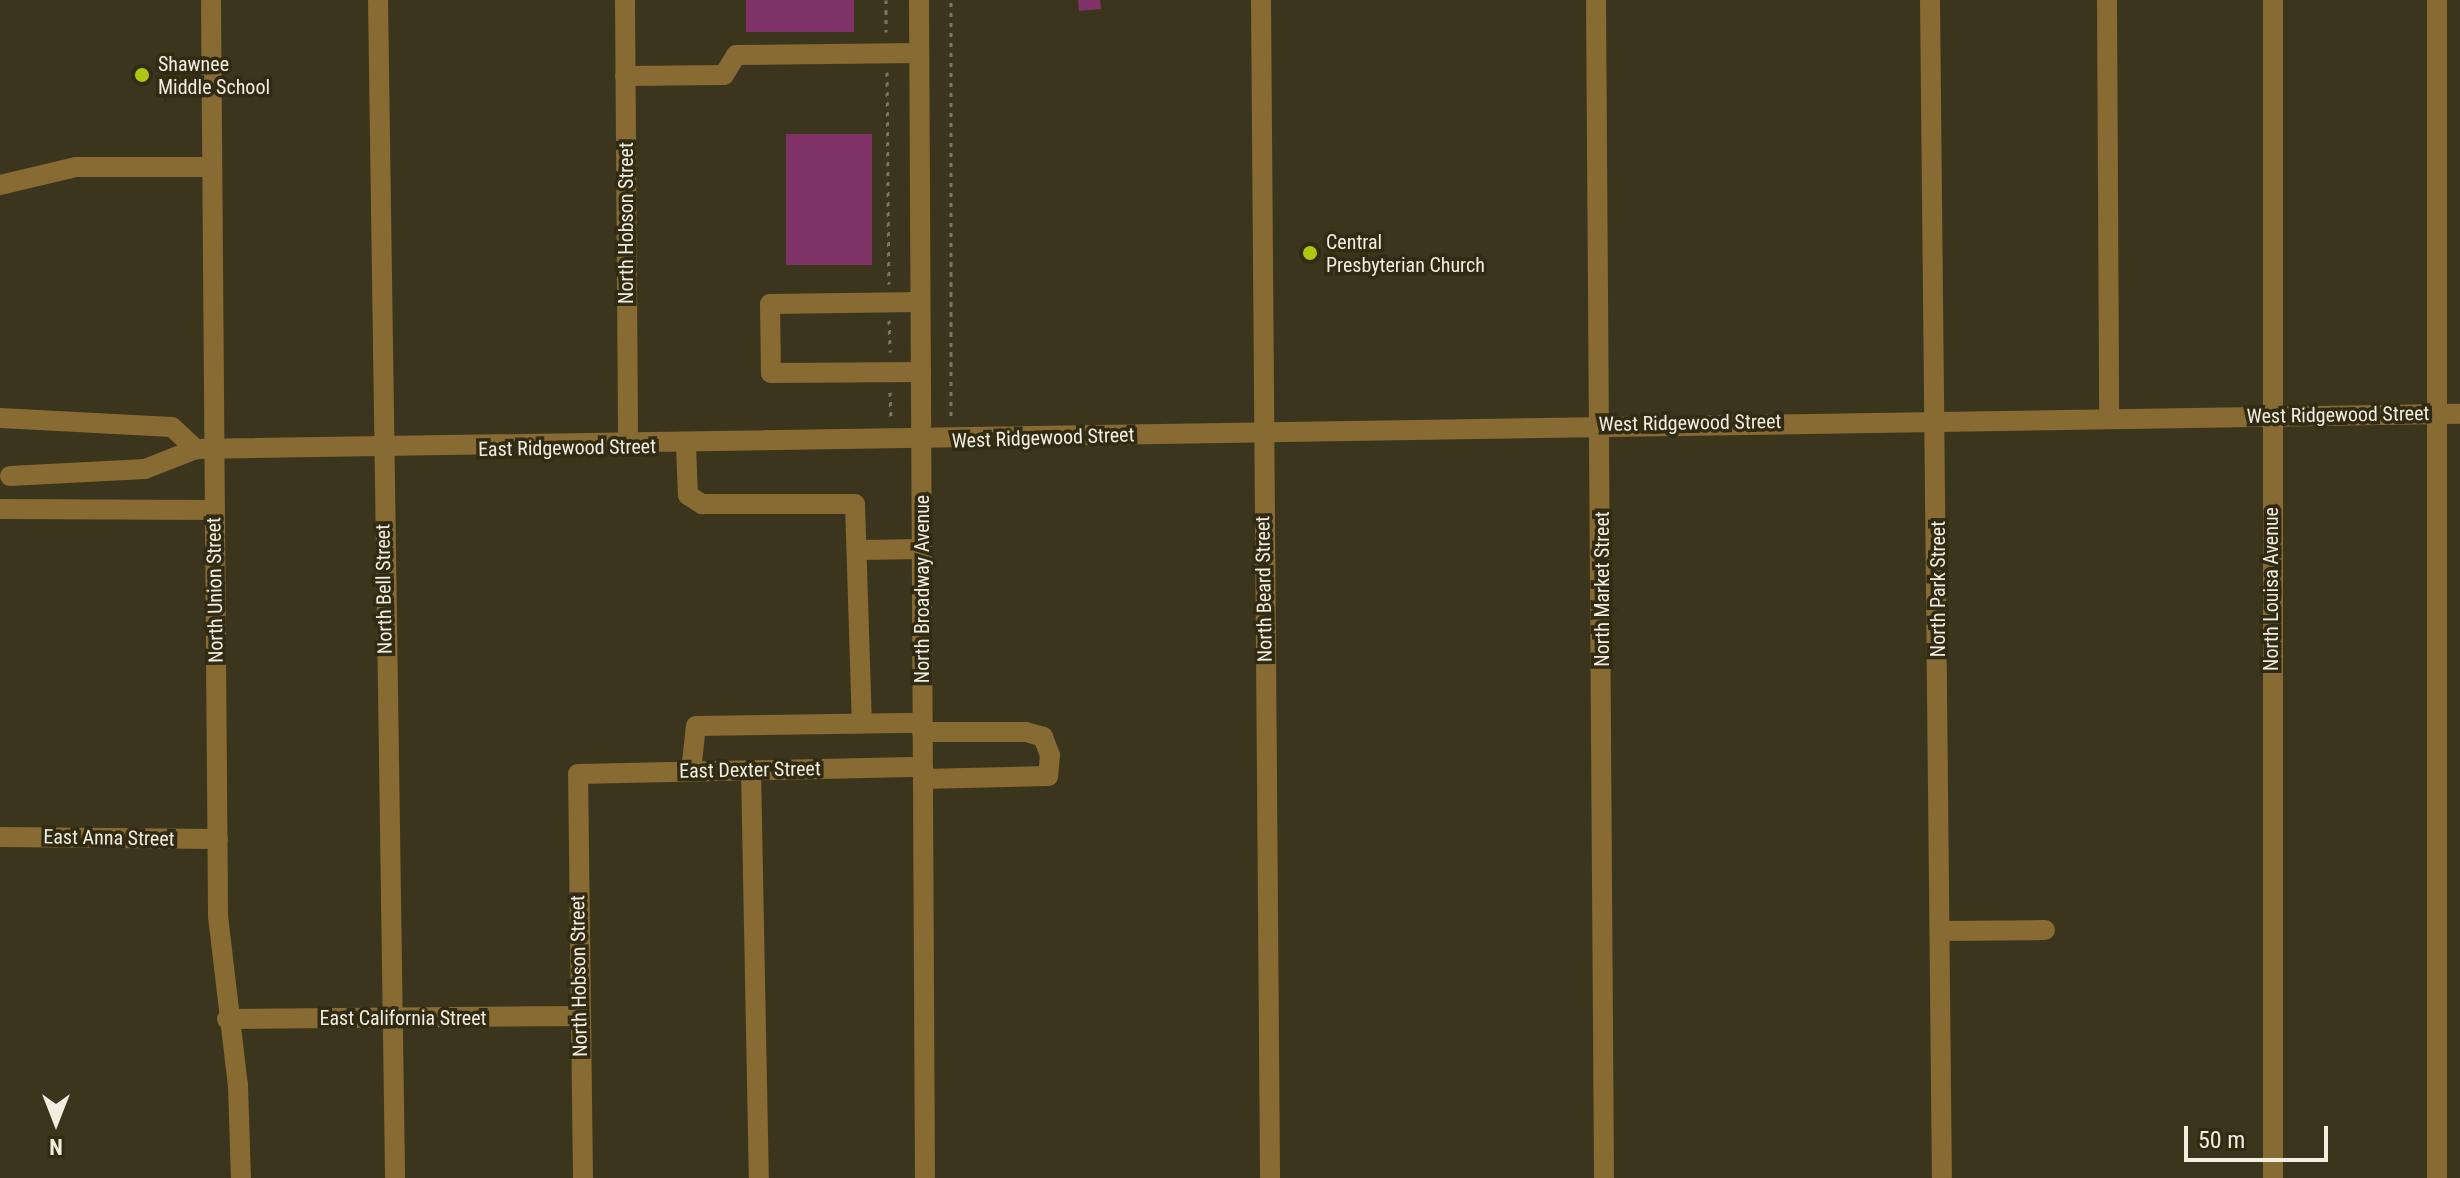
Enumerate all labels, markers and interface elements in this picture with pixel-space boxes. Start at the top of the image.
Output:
place label: Shawnee Middle School [158,52,270,99]
marker: Shawnee Middle School [133,66,151,84]
street label: North Hobson Street [614,142,638,304]
place label: Central Presbyterian Church [1326,230,1485,277]
marker: Central Presbyterian Church [1301,244,1319,262]
street label: West Ridgewood Street [2246,401,2430,429]
street label: West Ridgewood Street [1598,409,1782,437]
street label: West Ridgewood Street [951,423,1135,453]
street label: East Ridgewood Street [478,434,656,462]
street label: North Broadway Avenue [910,495,934,683]
street label: North Louisa Avenue [2259,507,2283,671]
street label: North Market Street [1590,511,1614,667]
street label: North Beard Street [1251,516,1277,662]
street label: North Union Street [202,517,228,663]
street label: North Park Street [1926,521,1950,657]
street label: North Bell Street [371,524,397,654]
street label: East Dexter Street [679,757,821,783]
street label: East Anna Street [43,825,175,851]
street label: North Hobson Street [566,895,592,1057]
street label: East California Street [319,1006,487,1030]
north arrow [16,1082,96,1162]
scale bar [2188,1110,2332,1160]
text: 50 m [2198,1126,2245,1154]
text: N [49,1134,63,1159]

